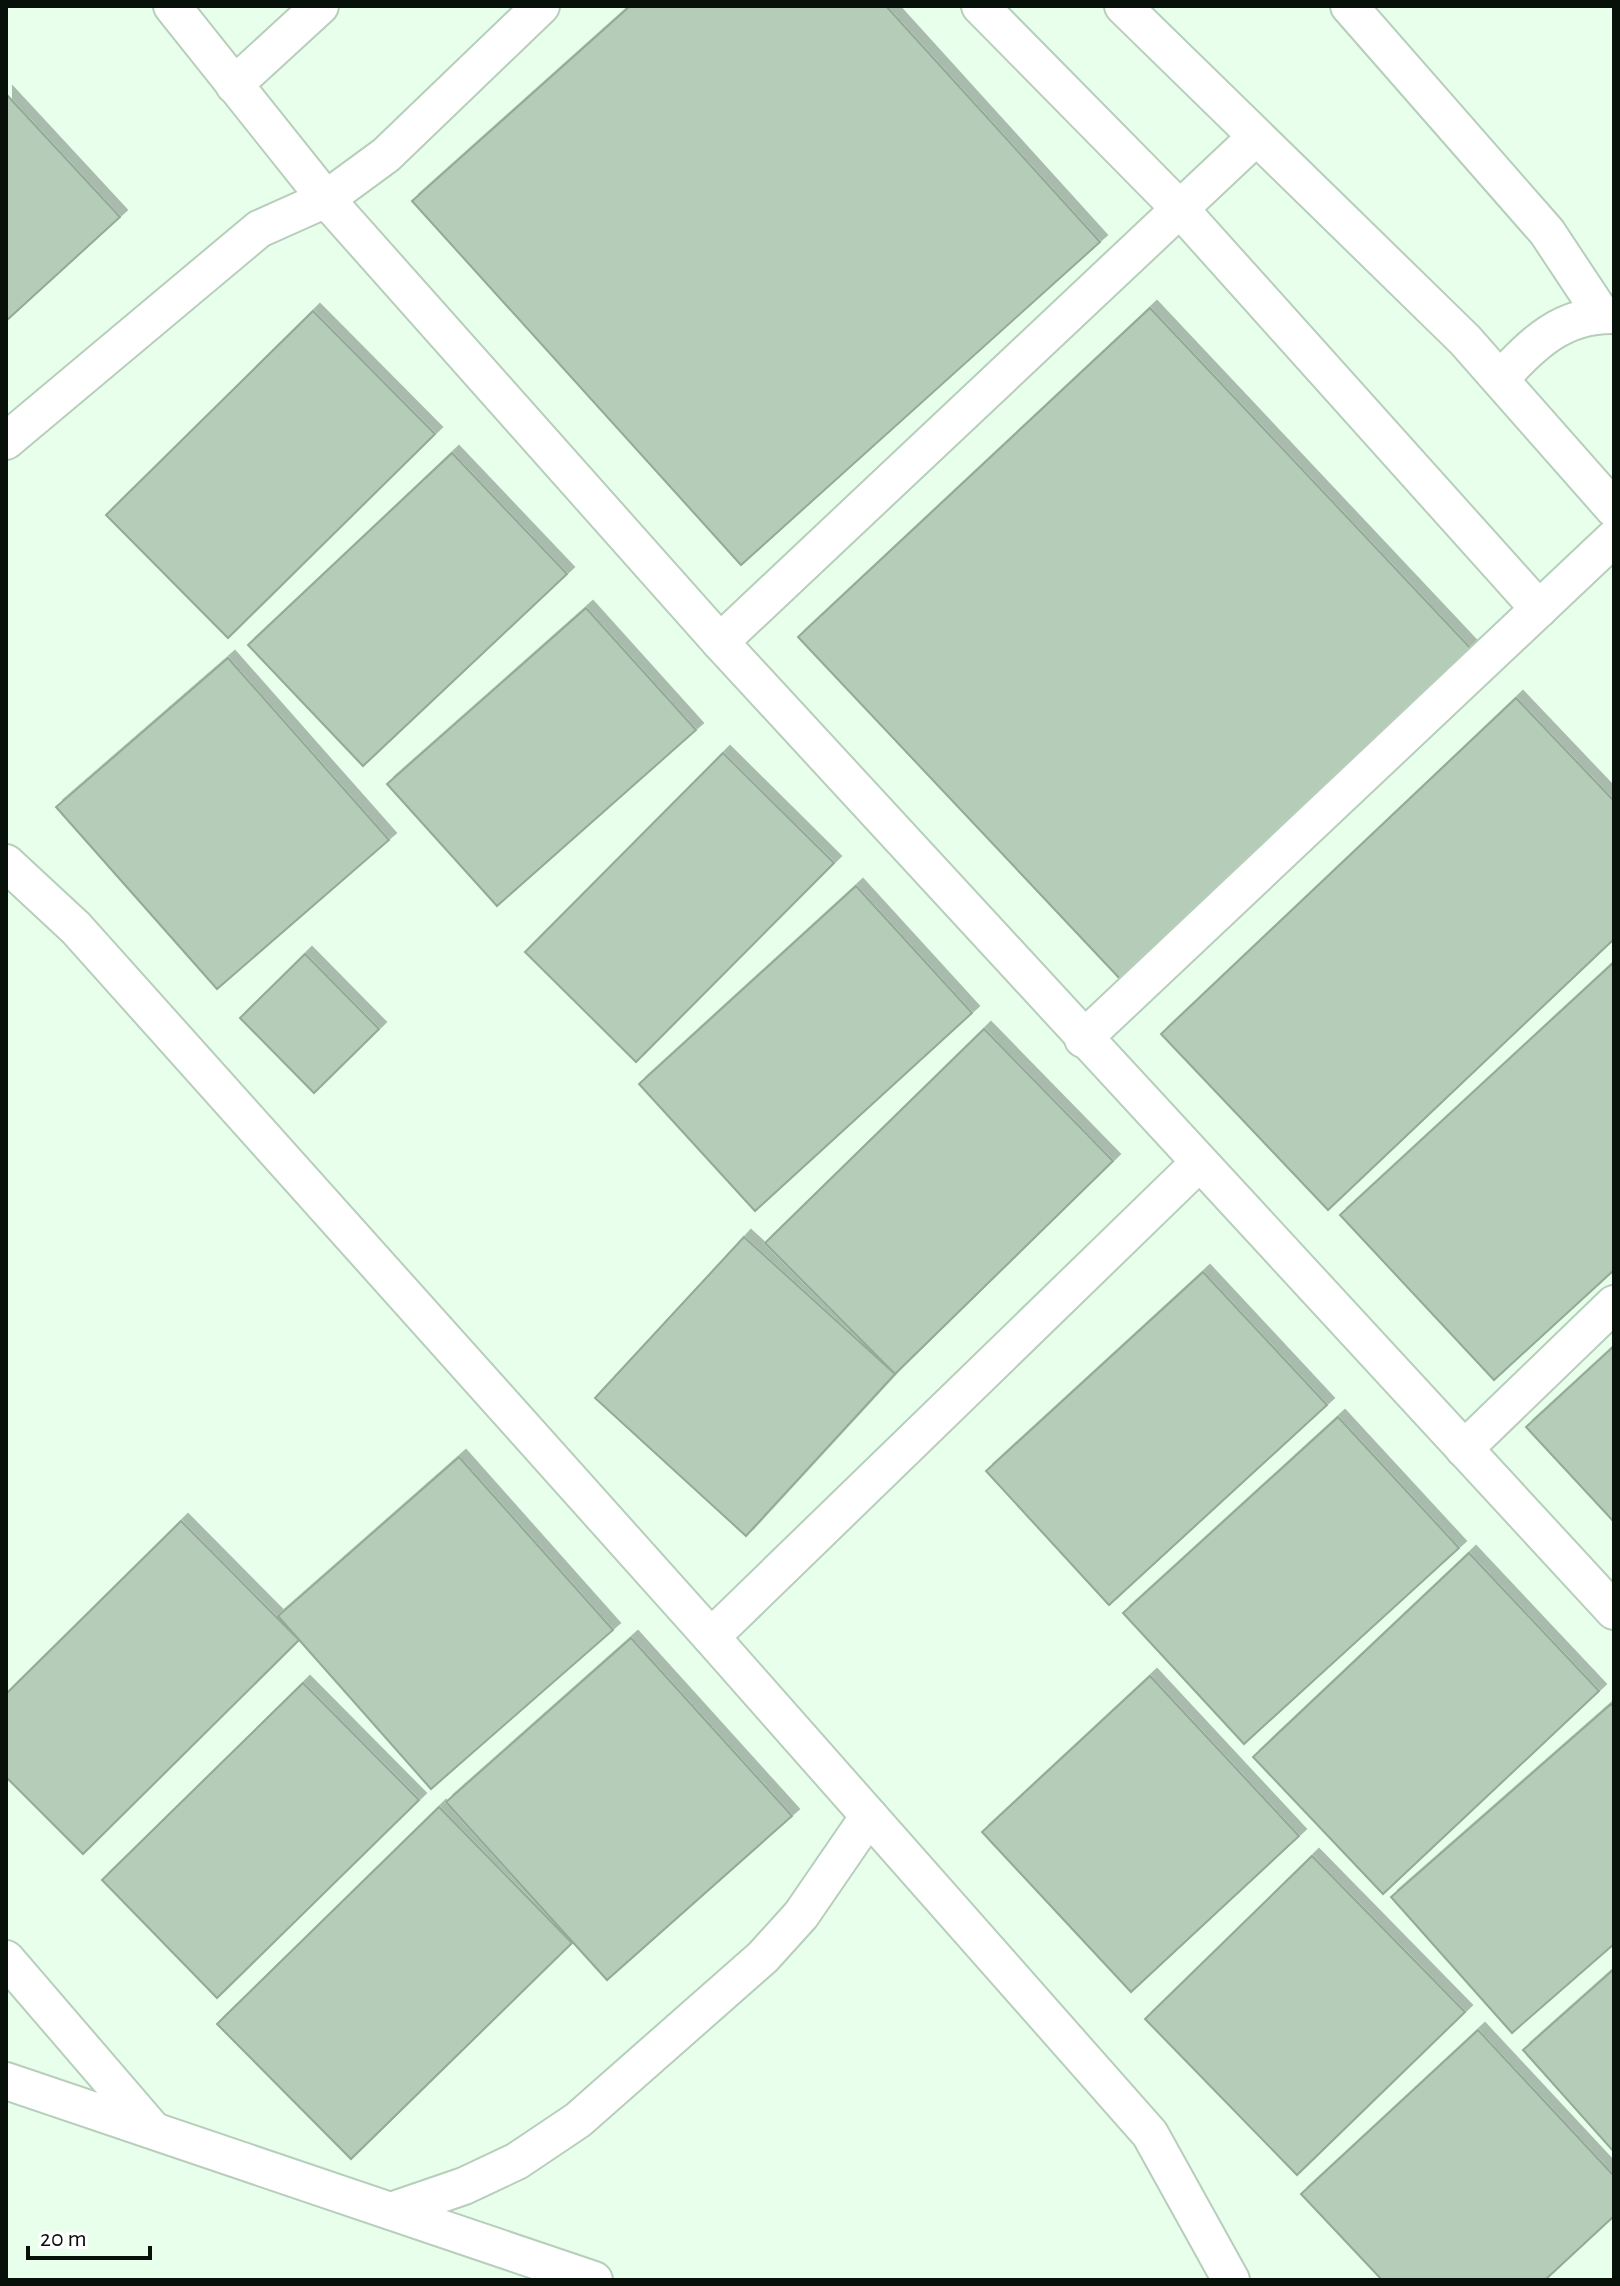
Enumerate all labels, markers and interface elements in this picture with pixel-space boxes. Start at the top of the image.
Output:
scale bar [28,2210,150,2260]
text: 20 m [40,2227,87,2251]

